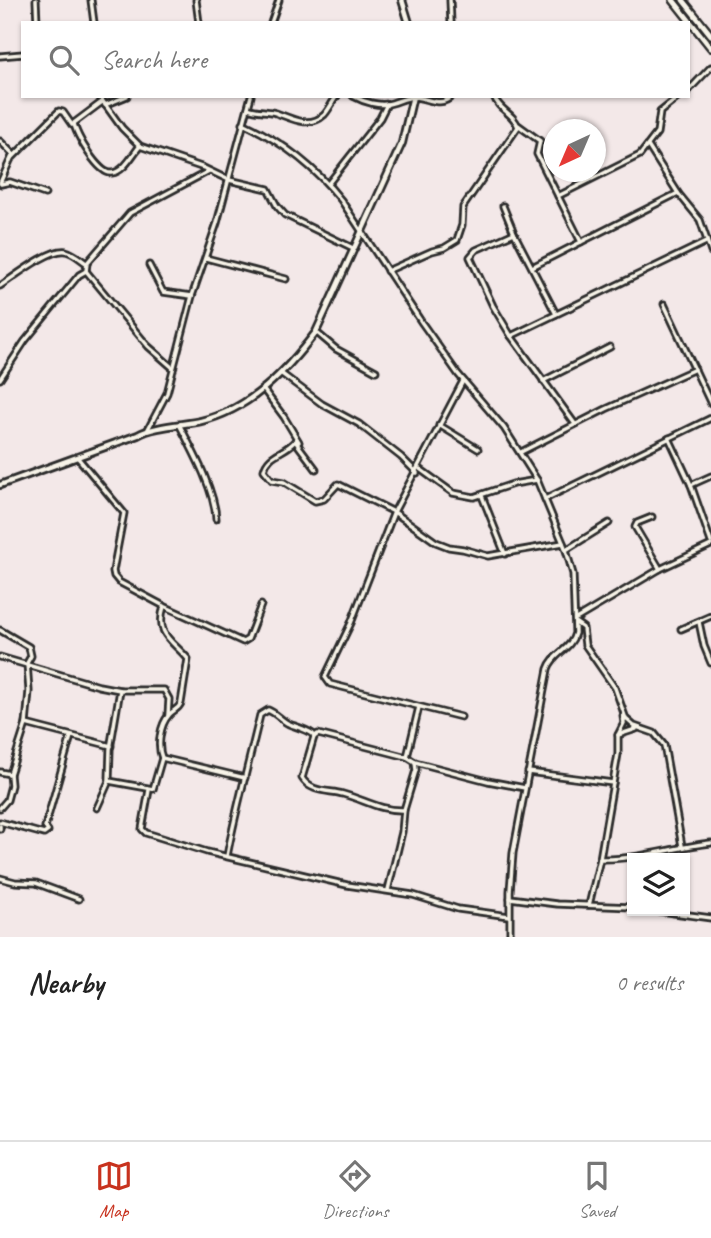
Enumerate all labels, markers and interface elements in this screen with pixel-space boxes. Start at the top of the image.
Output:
search box [21,21,690,98]
icon: search [45,41,83,79]
text: Search here [101,43,207,76]
north arrow [543,119,606,182]
map controls [627,853,690,916]
button: layers [627,853,690,916]
text: Nearby [28,964,104,1002]
text: 0 results [616,968,683,997]
tab: Map [95,1157,133,1223]
tab: Directions [322,1157,389,1223]
tab: Saved [578,1157,616,1223]

